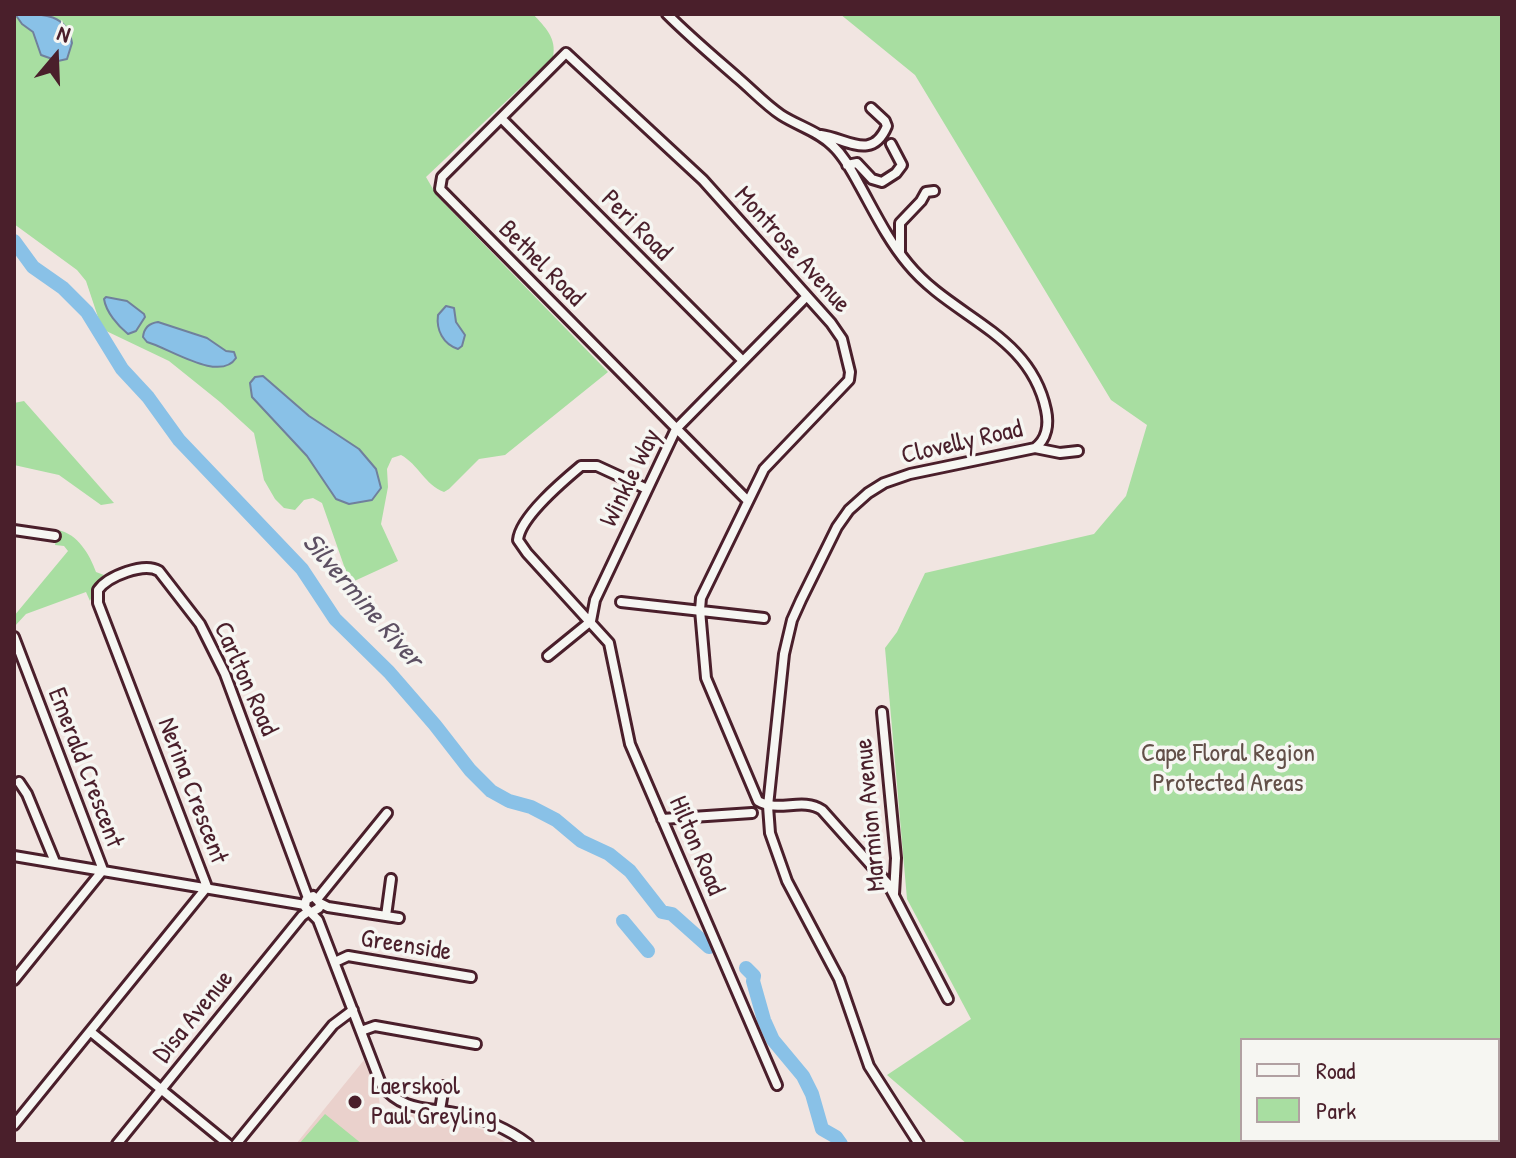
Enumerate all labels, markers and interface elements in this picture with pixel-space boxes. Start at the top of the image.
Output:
north arrow [16,16,96,96]
text: N [53,17,74,49]
street label: Montrose Avenue [727,180,857,320]
street label: Peri Road [594,184,678,268]
street label: Bethel Road [491,214,591,314]
street label: Clovelly Road [898,414,1026,472]
street label: Winkle Way [594,424,668,532]
water label: Silvermine River [294,527,430,675]
street label: Carlton Road [206,617,284,741]
street label: Emerald Crescent [40,684,130,852]
street label: Nerina Crescent [150,714,234,868]
street label: Marmion Avenue [849,737,893,893]
park label: Cape Floral Region Protected Areas [1141,738,1315,800]
street label: Hilton Road [661,792,731,900]
street label: Greenside [358,923,454,969]
street label: Disa Avenue [147,964,241,1070]
legend [1240,1038,1500,1142]
text: Road [1316,1054,1355,1086]
place label: Laerskool Paul Greyling [371,1071,497,1132]
marker: Laerskool Paul Greyling [346,1093,364,1111]
text: Park [1316,1094,1356,1126]

